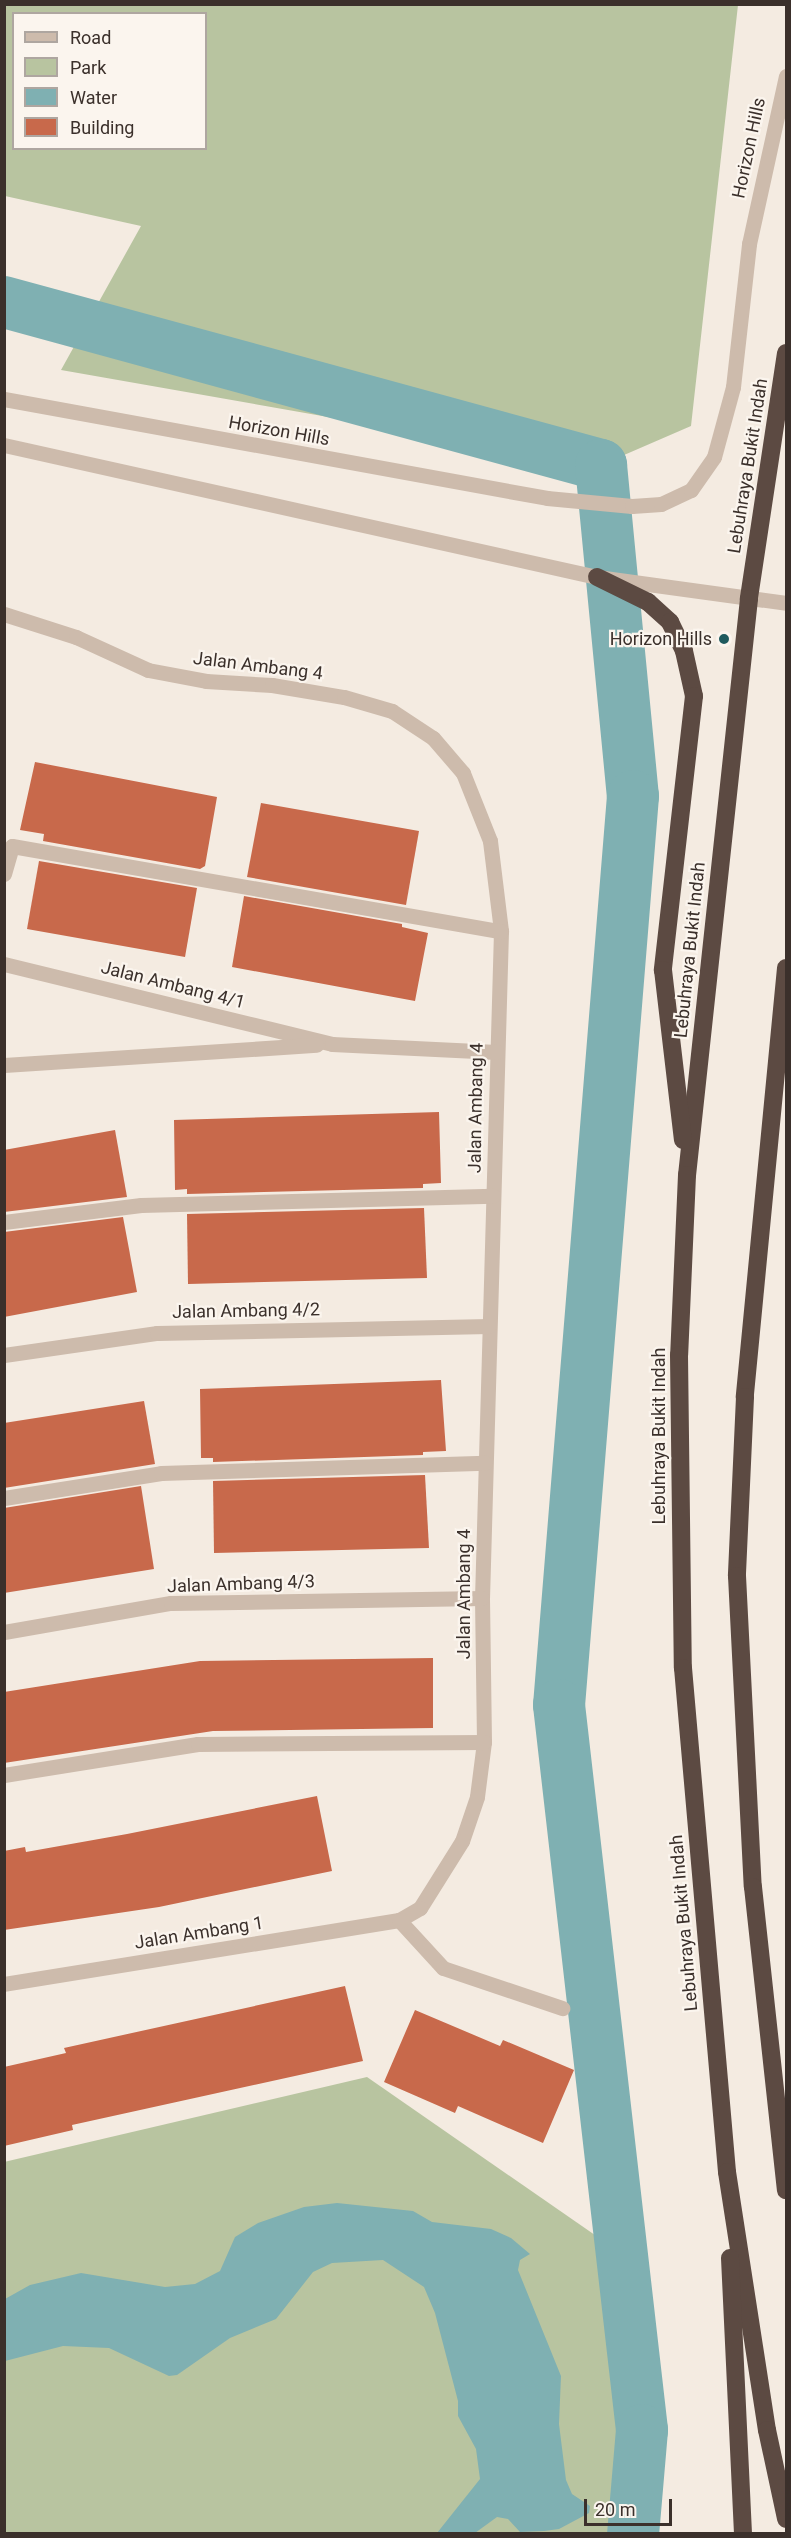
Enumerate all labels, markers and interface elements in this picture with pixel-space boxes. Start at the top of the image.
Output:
legend [12,12,207,150]
text: Road [70,27,111,48]
text: Park [70,57,106,78]
text: Water [70,87,117,108]
street label: Horizon Hills [728,96,770,200]
text: Building [70,117,134,138]
street label: Lebuhraya Bukit Indah [723,377,773,555]
street label: Horizon Hills [227,411,331,451]
place label: Horizon Hills [610,628,712,650]
marker: Horizon Hills [717,632,731,646]
street label: Jalan Ambang 4 [192,647,324,685]
street label: Lebuhraya Bukit Indah [670,861,710,1039]
street label: Jalan Ambang 4/1 [99,957,247,1013]
street label: Jalan Ambang 4 [464,1043,488,1173]
street label: Jalan Ambang 4/2 [172,1299,320,1323]
street label: Lebuhraya Bukit Indah [648,1348,670,1524]
street label: Jalan Ambang 4 [453,1529,475,1659]
street label: Jalan Ambang 4/3 [167,1571,315,1597]
street label: Lebuhraya Bukit Indah [666,1834,702,2012]
street label: Jalan Ambang 1 [133,1912,265,1954]
scale bar [587,2487,676,2525]
text: 20 m [595,2499,635,2520]

